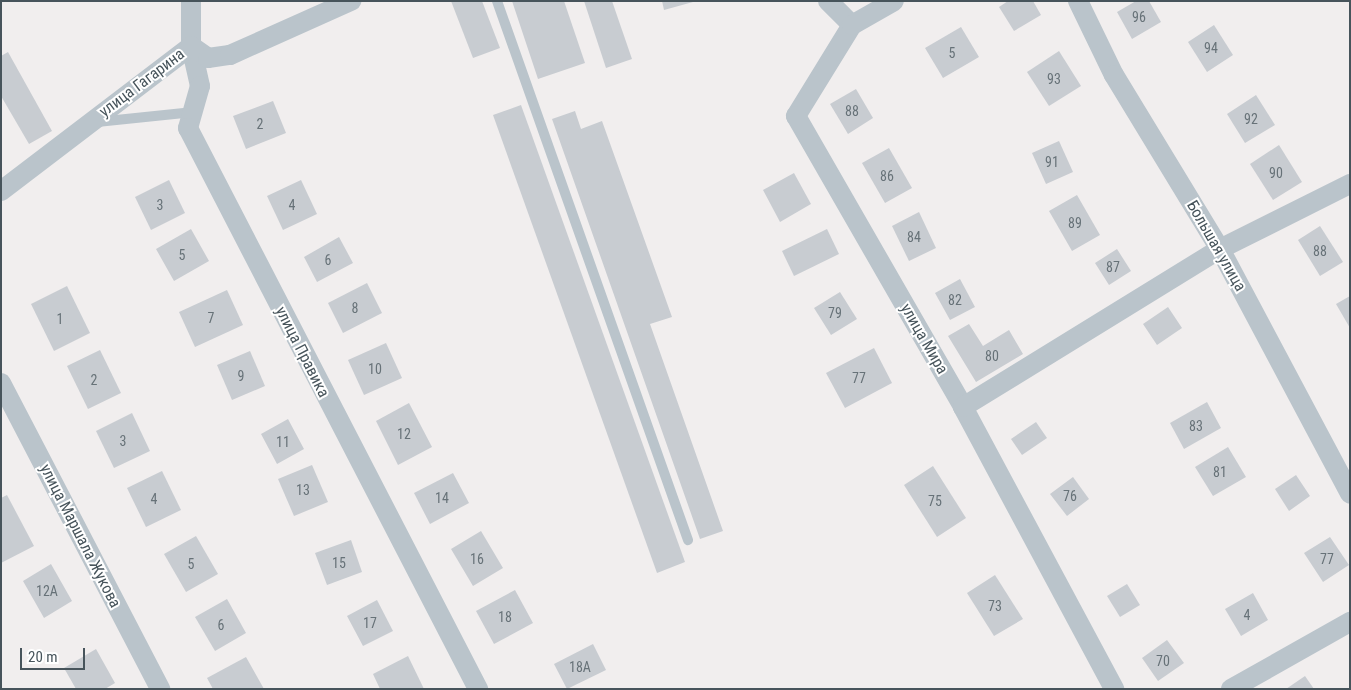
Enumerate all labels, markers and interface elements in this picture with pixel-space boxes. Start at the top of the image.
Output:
house number: 96 [1132,9,1146,25]
house number: 94 [1204,40,1218,56]
street label: улица Гагарина [96,45,188,121]
house number: 5 [949,45,955,61]
house number: 93 [1047,71,1061,87]
house number: 88 [845,103,859,119]
house number: 92 [1244,111,1258,127]
house number: 2 [257,116,263,132]
house number: 91 [1045,154,1059,170]
house number: 90 [1269,165,1283,181]
house number: 86 [880,168,894,184]
house number: 3 [157,197,163,213]
house number: 4 [289,197,295,213]
street label: Большая улица [1182,197,1250,295]
house number: 89 [1068,215,1082,231]
house number: 84 [907,229,921,245]
house number: 88 [1313,243,1327,259]
house number: 5 [179,247,185,263]
house number: 6 [325,252,331,268]
house number: 87 [1106,259,1120,275]
house number: 82 [948,292,962,308]
house number: 8 [352,300,358,316]
street label: улица Мира [896,300,952,378]
street label: улица Правика [271,303,333,401]
house number: 79 [828,305,842,321]
house number: 7 [208,310,214,326]
house number: 1 [57,311,63,327]
house number: 80 [985,348,999,364]
house number: 10 [368,361,382,377]
house number: 9 [238,368,244,384]
house number: 77 [852,370,866,386]
house number: 2 [91,372,97,388]
house number: 83 [1189,418,1203,434]
house number: 12 [397,426,411,442]
house number: 3 [120,433,126,449]
house number: 11 [276,434,290,450]
street label: улица Маршала Жукова [35,461,125,611]
house number: 81 [1213,464,1227,480]
house number: 13 [296,482,310,498]
house number: 76 [1063,488,1077,504]
house number: 14 [435,490,449,506]
house number: 4 [151,491,157,507]
house number: 75 [928,493,942,509]
house number: 16 [470,551,484,567]
house number: 77 [1320,551,1334,567]
house number: 15 [332,555,346,571]
house number: 5 [188,556,194,572]
house number: 12А [36,583,58,599]
house number: 73 [988,598,1002,614]
house number: 4 [1244,607,1250,623]
house number: 18 [498,609,512,625]
house number: 17 [363,615,377,631]
house number: 6 [218,617,224,633]
scale bar [22,638,88,670]
text: 20 m [28,648,58,666]
house number: 70 [1156,653,1170,669]
house number: 18А [569,659,591,675]

